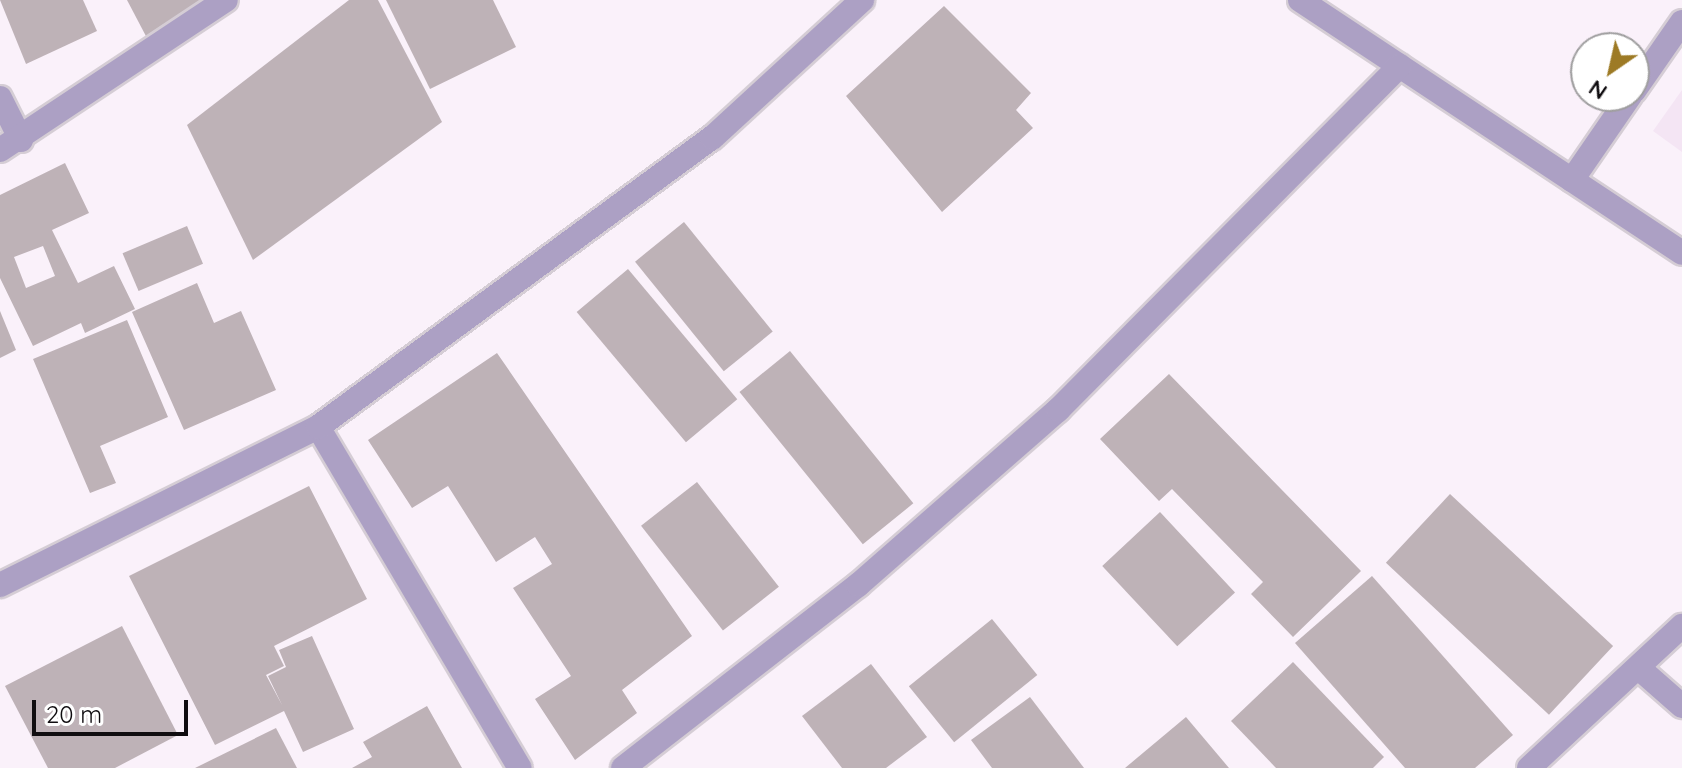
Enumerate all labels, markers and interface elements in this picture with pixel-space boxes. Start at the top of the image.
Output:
north arrow [1570,32,1650,112]
text: N [1583,74,1612,106]
scale bar [36,684,192,734]
text: 20 m [46,699,102,729]

